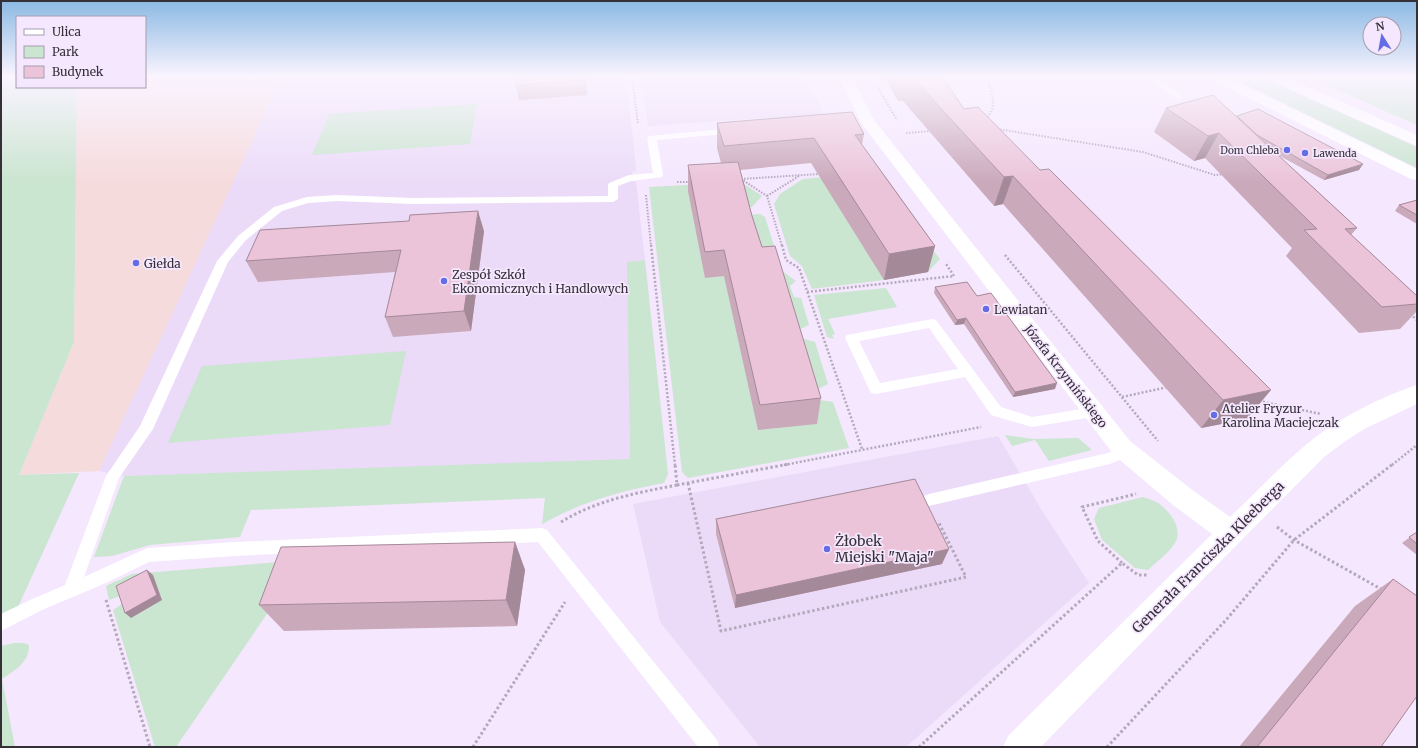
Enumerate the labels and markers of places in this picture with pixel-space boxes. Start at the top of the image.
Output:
place label: Dom Chleba [1220,144,1280,157]
marker: Dom Chleba [1282,145,1292,155]
place label: Lawenda [1313,147,1357,160]
marker: Lawenda [1300,148,1310,158]
place label: Giełda [144,256,181,271]
marker: Giełda [131,258,141,268]
place label: Zespół Szkół Ekonomicznych i Handlowych [452,267,629,296]
marker: Zespół Szkół Ekonomicznych i Handlowych [439,276,449,286]
place label: Lewiatan [994,302,1048,317]
marker: Lewiatan [981,304,991,314]
place label: Atelier Fryzur Karolina Maciejczak [1221,401,1339,430]
marker: Atelier Fryzur Karolina Maciejczak [1209,410,1219,420]
place label: Żłobek Miejski "Maja" [835,532,934,566]
marker: Żłobek Miejski "Maja" [822,544,832,554]

